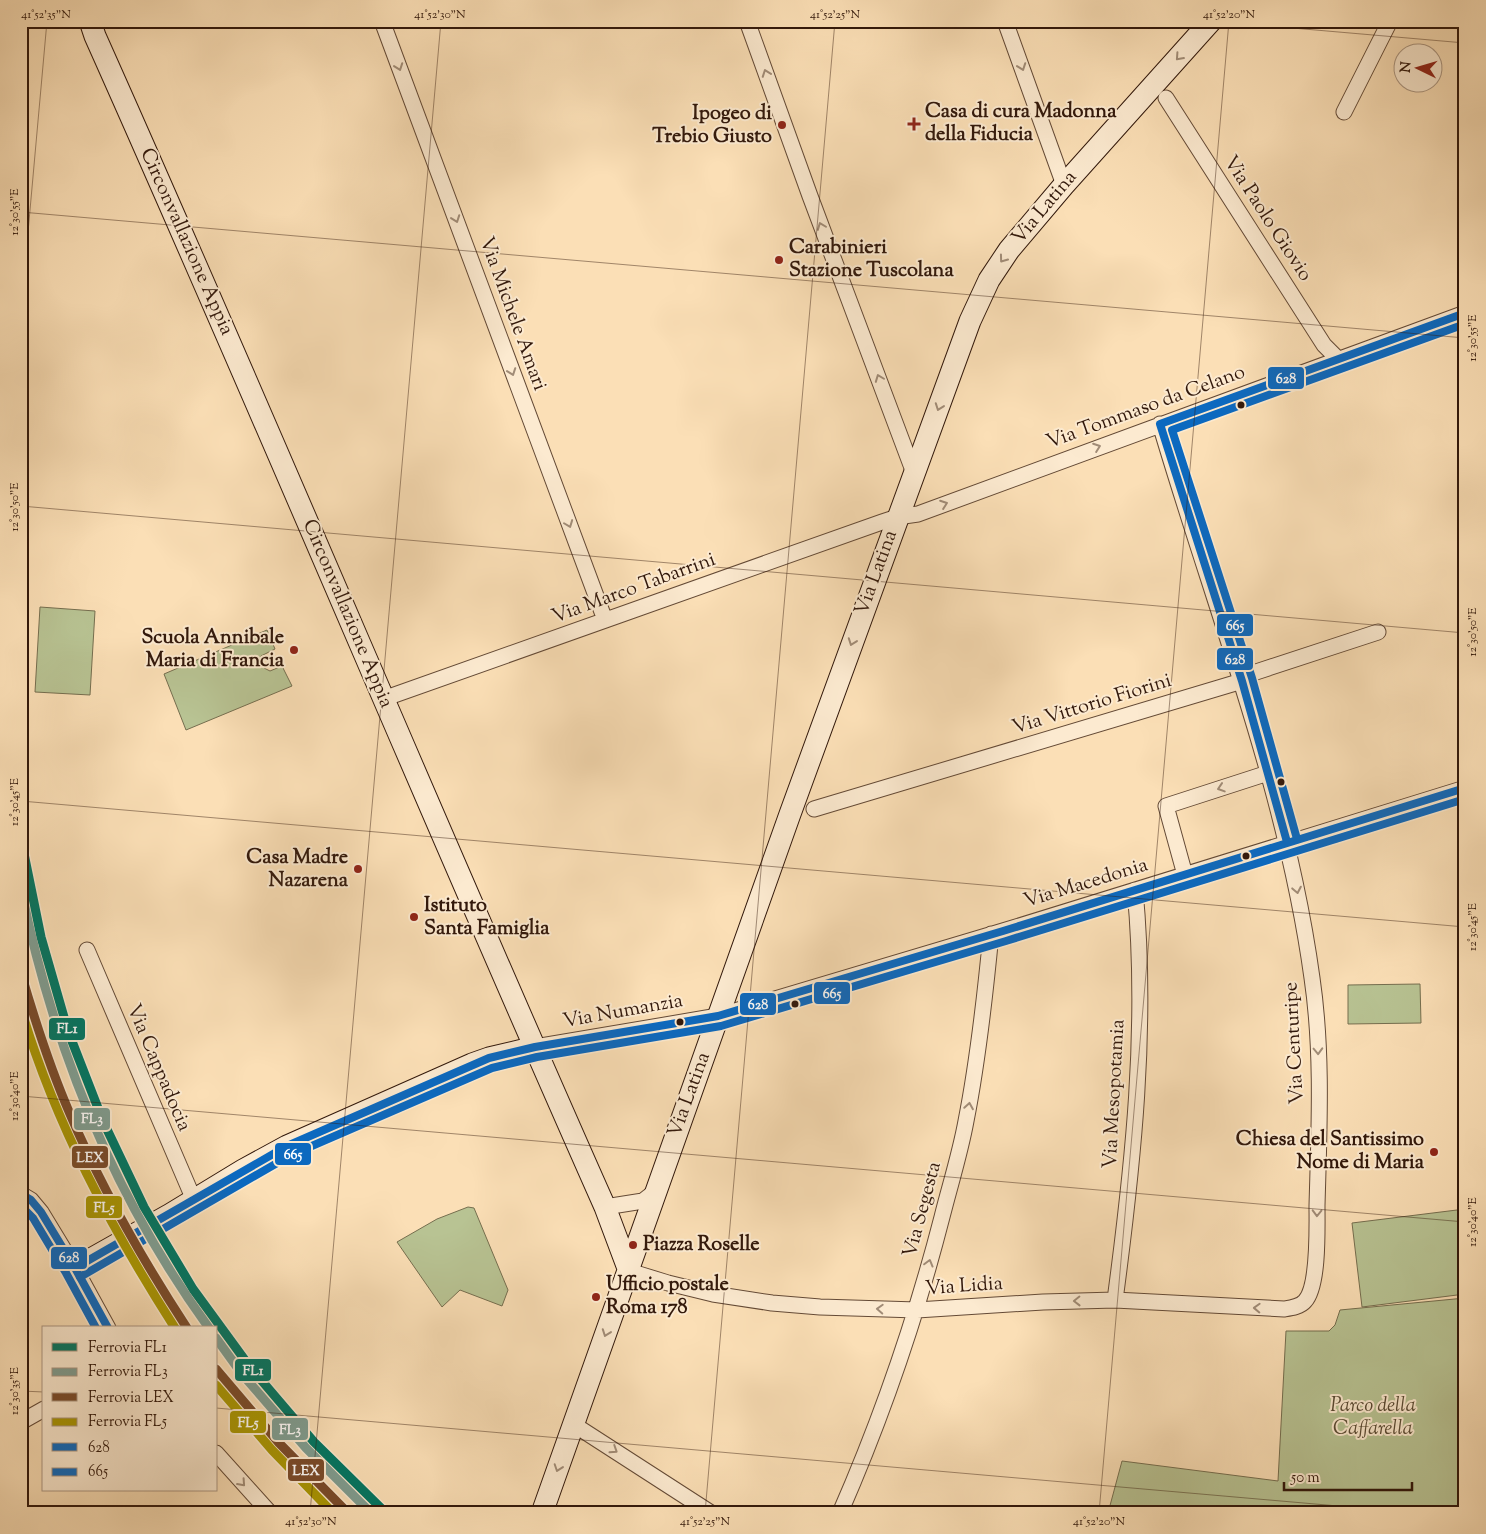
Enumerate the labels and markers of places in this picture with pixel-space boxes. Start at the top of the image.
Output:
place label: Casa di cura Madonna della Fiducia [925,98,1117,150]
place label: Ipogeo di Trebio Giusto [652,100,772,152]
marker: Casa di cura Madonna della Fiducia [907,117,921,131]
marker: Ipogeo di Trebio Giusto [776,119,788,131]
place label: Carabinieri Stazione Tuscolana [789,234,954,286]
marker: Carabinieri Stazione Tuscolana [773,254,785,266]
unlabelled marker [1236,400,1246,410]
place label: Scuola Annibale Maria di Francia [141,624,285,676]
marker: Scuola Annibale Maria di Francia [288,644,300,656]
unlabelled marker [1276,777,1286,787]
place label: Casa Madre Nazarena [246,844,349,896]
unlabelled marker [1241,851,1251,861]
marker: Casa Madre Nazarena [352,863,364,875]
place label: Istituto Santa Famiglia [424,892,550,944]
marker: Istituto Santa Famiglia [408,911,420,923]
unlabelled marker [790,999,800,1009]
unlabelled marker [675,1017,685,1027]
place label: Chiesa del Santissimo Nome di Maria [1236,1126,1425,1178]
marker: Chiesa del Santissimo Nome di Maria [1428,1146,1440,1158]
place label: Piazza Roselle [643,1231,760,1260]
marker: Piazza Roselle [627,1239,639,1251]
place label: Ufficio postale Roma 178 [606,1271,729,1323]
marker: Ufficio postale Roma 178 [590,1291,602,1303]

